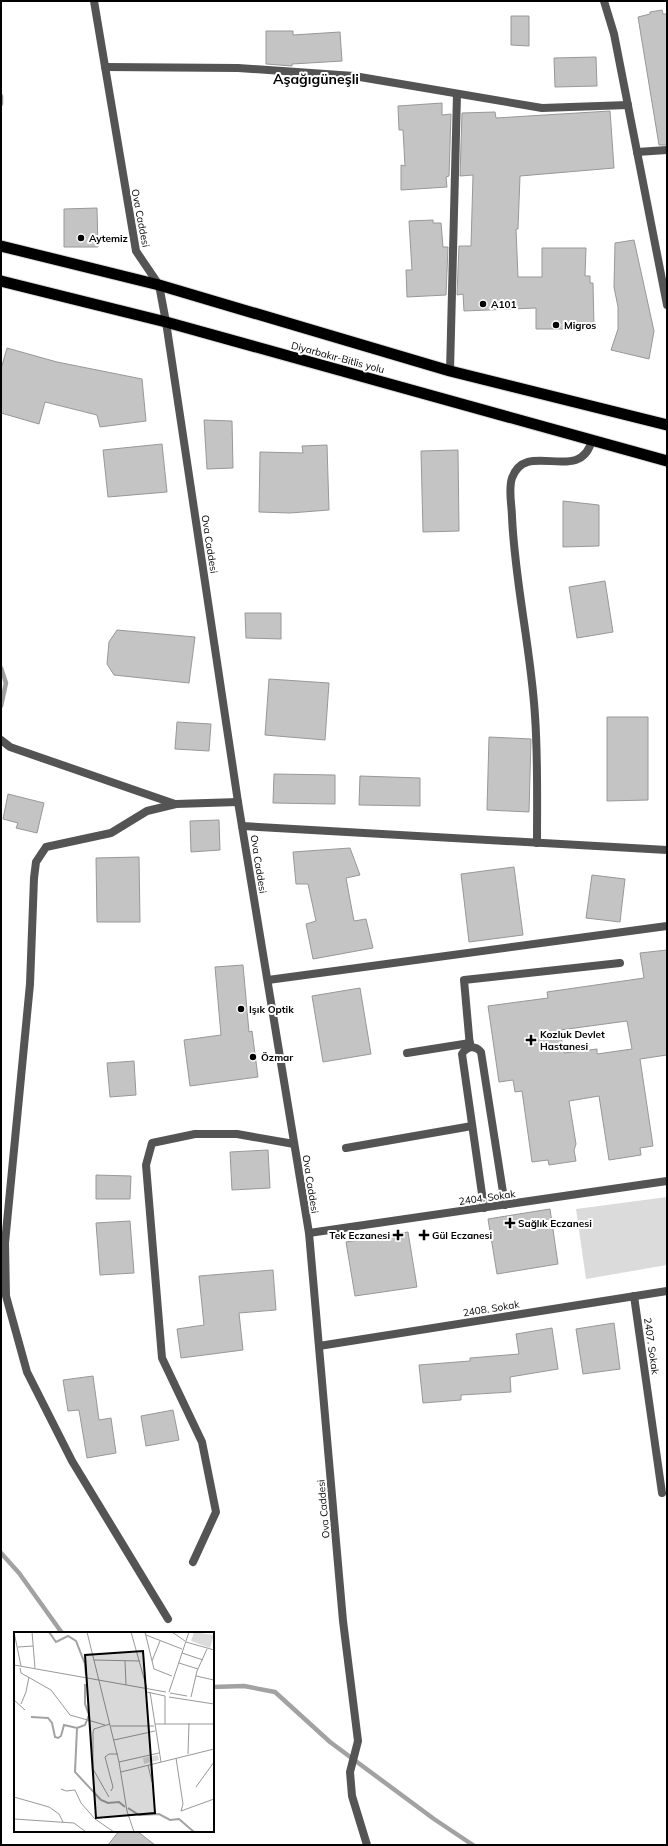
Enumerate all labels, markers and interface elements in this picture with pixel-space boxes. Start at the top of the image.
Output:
district label: Aşağıgüneşli [273,70,359,88]
street label: Ova Caddesi [128,188,153,248]
place label: Aytemiz [89,232,128,245]
marker: Aytemiz [76,233,86,243]
place label: A101 [491,298,517,311]
marker: A101 [478,299,488,309]
place label: Migros [564,319,596,332]
marker: Migros [551,320,561,330]
street label: Diyarbakır-Bitlis yolu [290,339,386,376]
street label: Ova Caddesi [198,514,221,574]
street label: Ova Caddesi [247,834,270,894]
place label: Işık Optik [249,1003,294,1016]
marker: Işık Optik [236,1004,246,1014]
place label: Kozluk Devlet Hastanesi [540,1028,605,1053]
marker: Kozluk Devlet Hastanesi [525,1034,537,1046]
place label: Özmar [261,1051,293,1064]
marker: Özmar [248,1052,258,1062]
street label: Ova Caddesi [299,1154,322,1214]
street label: 2404. Sokak [458,1187,517,1208]
place label: Sağlık Eczanesi [518,1217,592,1230]
marker: Sağlık Eczanesi [505,1218,515,1228]
place label: Tek Eczanesi [329,1229,390,1242]
place label: Gül Eczanesi [432,1229,492,1242]
marker: Tek Eczanesi [393,1230,403,1240]
marker: Gül Eczanesi [419,1230,429,1240]
street label: 2408. Sokak [462,1297,521,1319]
street label: 2407. Sokak [641,1317,662,1376]
street label: Ova Caddesi [314,1479,333,1539]
inset map [14,1632,214,1832]

